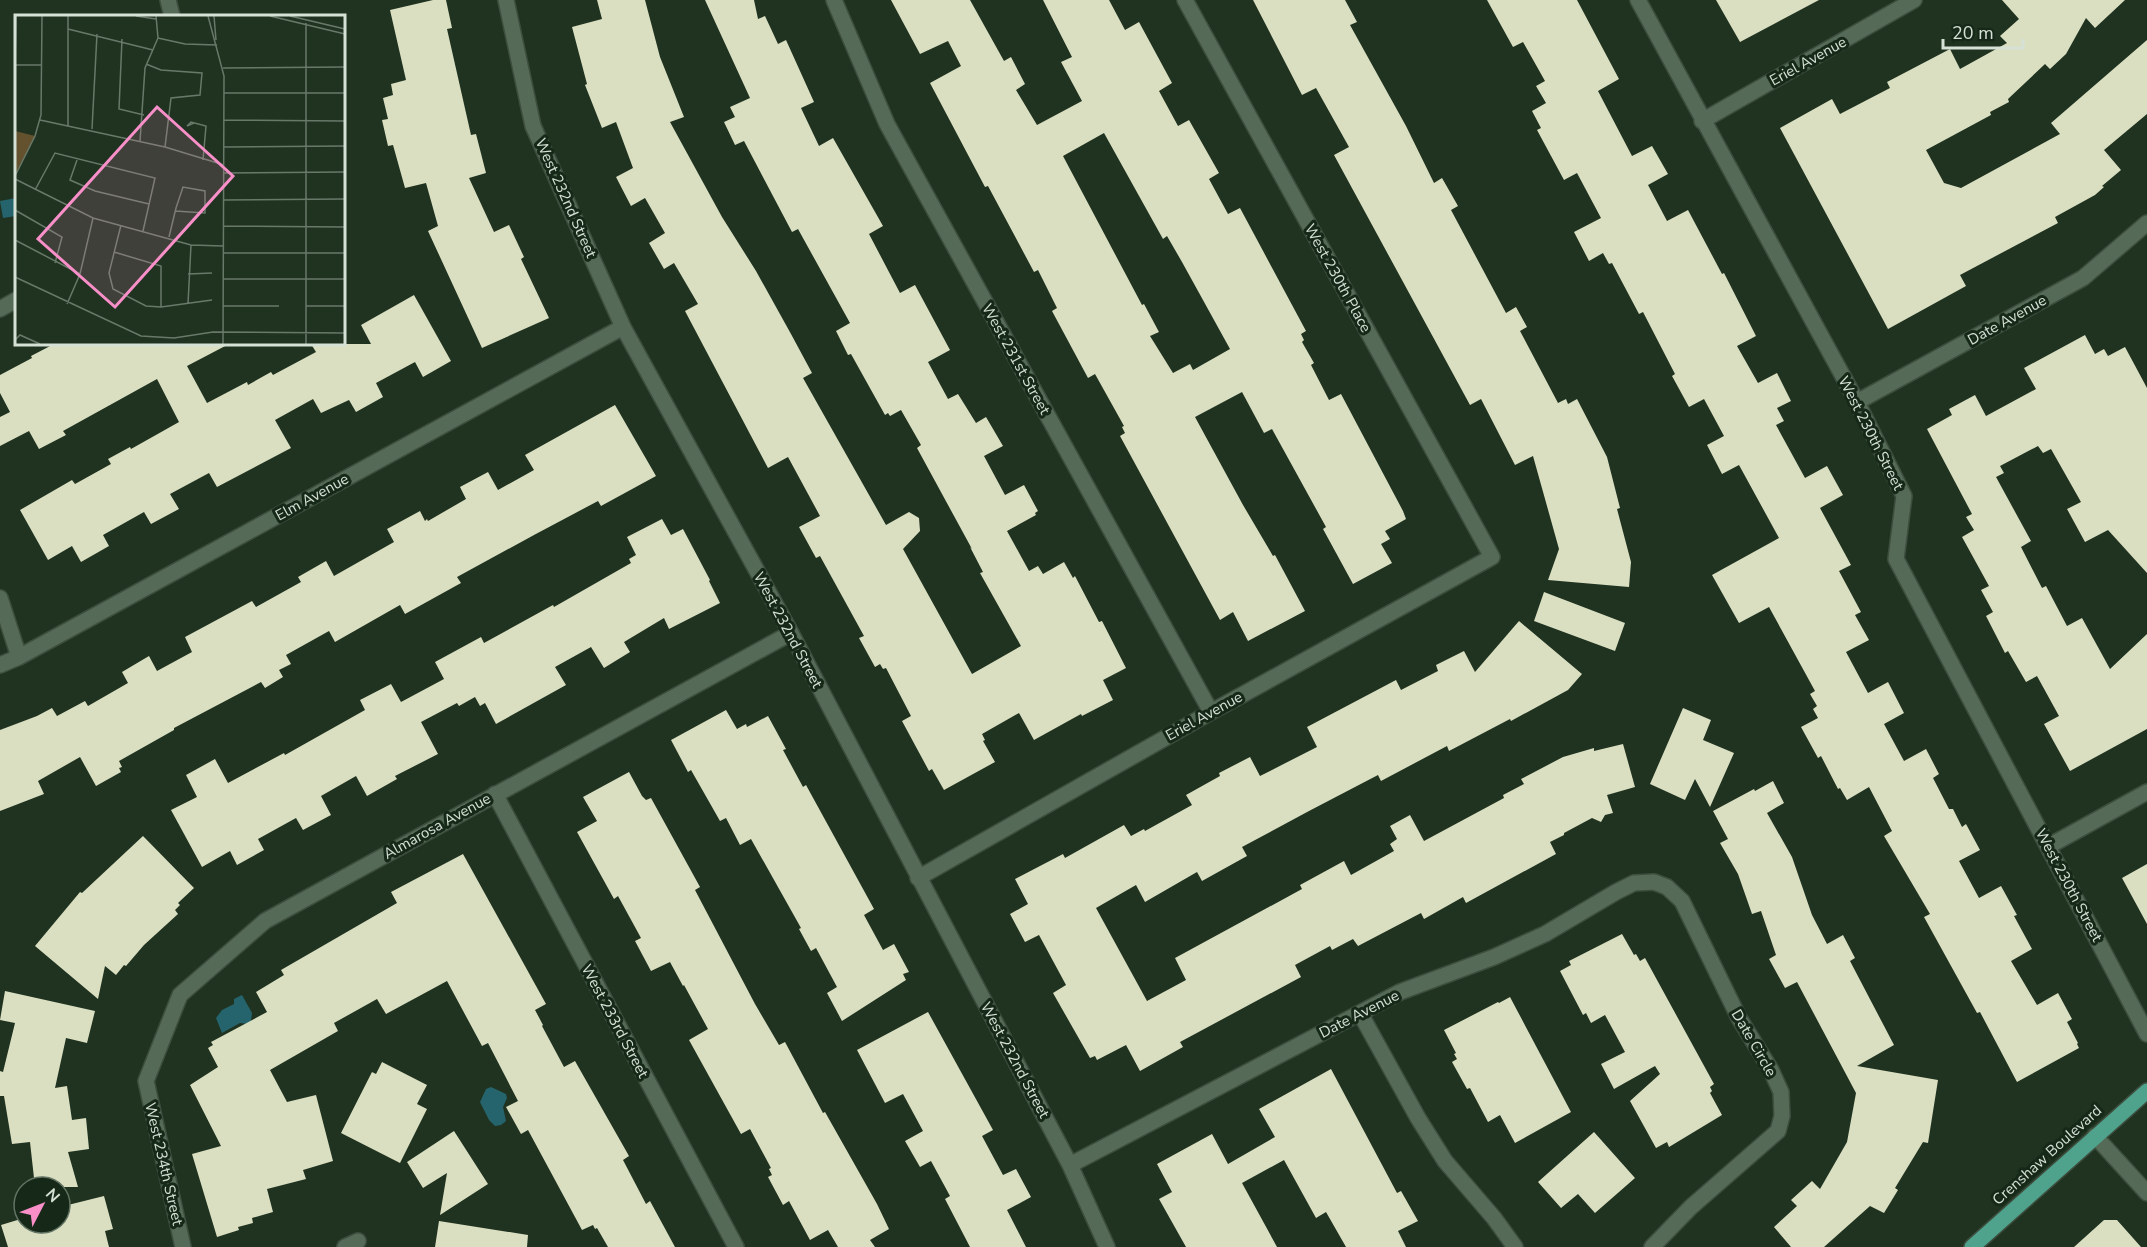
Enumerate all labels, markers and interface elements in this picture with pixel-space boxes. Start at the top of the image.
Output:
scale bar [1943,12,2022,50]
inset map [15,15,345,345]
text: 20 m [1952,21,1994,45]
street label: Eriel Avenue [1766,32,1850,90]
street label: West 232nd Street [531,135,602,262]
street label: West 230th Place [1300,220,1376,336]
street label: Date Avenue [1964,290,2050,350]
street label: West 231st Street [977,300,1055,419]
street label: West 230th Street [1834,373,1909,494]
street label: Elm Avenue [272,469,352,525]
street label: West 232nd Street [749,568,827,692]
street label: Eriel Avenue [1162,687,1246,745]
street label: Almarosa Avenue [380,788,494,864]
street label: West 230th Street [2031,825,2108,946]
street label: West 233rd Street [577,961,654,1082]
street label: Date Avenue [1316,985,1402,1043]
street label: West 232nd Street [976,998,1054,1122]
street label: Date Circle [1727,1006,1781,1080]
street label: West 234th Street [140,1101,188,1228]
street label: Crenshaw Boulevard [1988,1101,2106,1209]
north arrow [12,1175,72,1235]
text: N [40,1184,65,1207]

